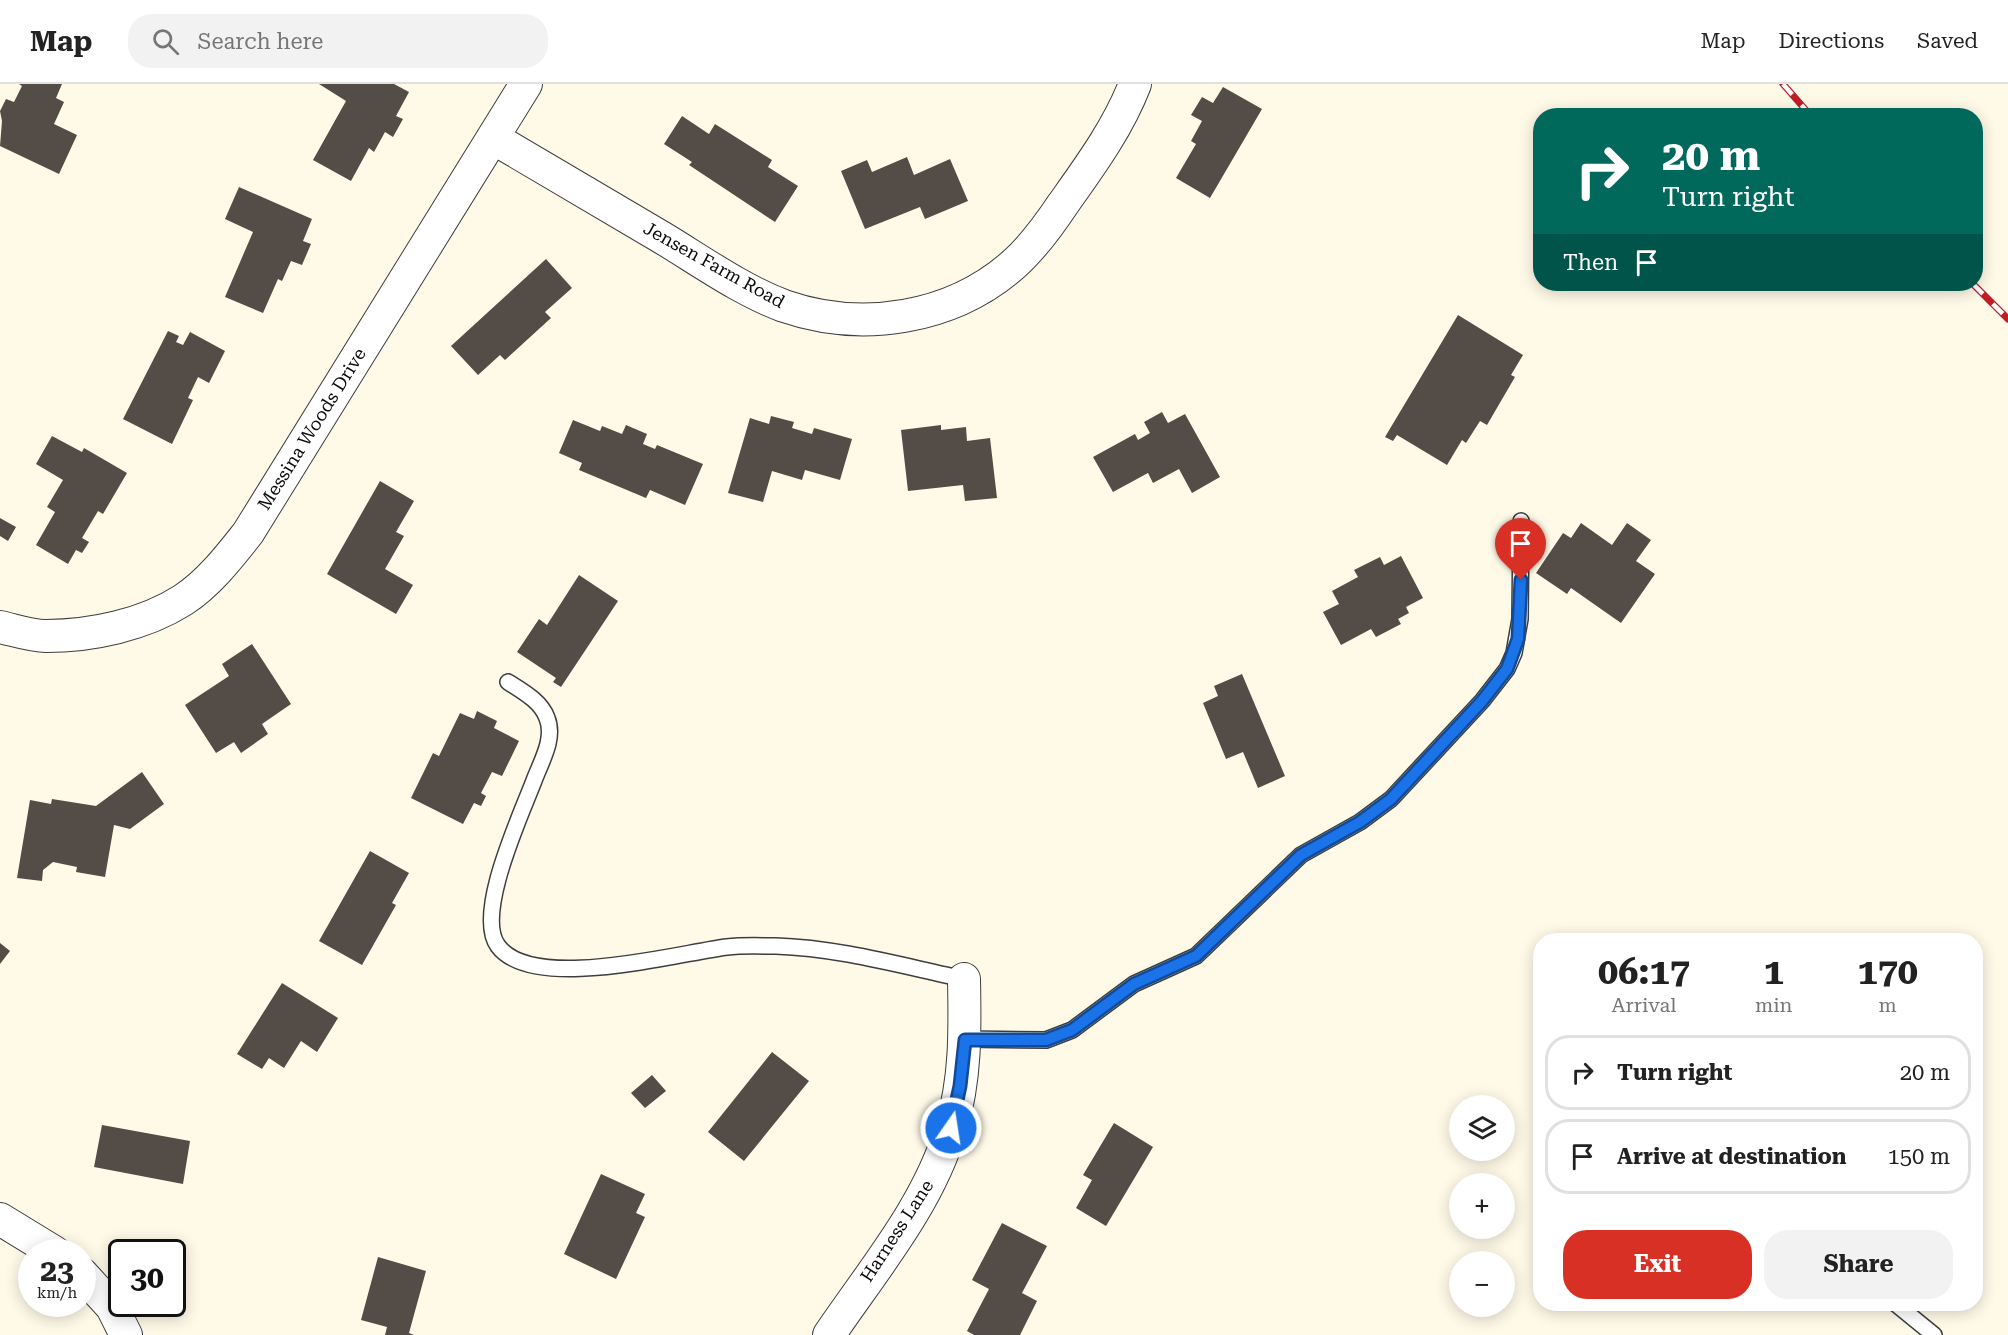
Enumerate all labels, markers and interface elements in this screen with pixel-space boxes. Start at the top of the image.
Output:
search box [128,14,548,68]
text: Map [30,25,92,58]
icon: search [149,25,182,58]
text: Search here [197,29,323,54]
text: Map [1701,29,1745,53]
text: Directions [1778,29,1884,53]
text: Saved [1917,29,1978,53]
text: 20 m [1662,131,1760,180]
icon: right [1563,132,1641,210]
text: Turn right [1662,181,1795,213]
street label: Jensen Farm Road [640,217,789,312]
icon: arrive [1630,246,1663,279]
text: Then [1563,250,1618,275]
street label: Messina Woods Drive [253,344,370,514]
pin [1495,518,1546,580]
icon: arrive [1504,527,1537,560]
text: 06:17 [1598,951,1690,993]
text: 1 [1764,951,1784,993]
text: 170 [1858,951,1918,993]
text: Arrival [1611,993,1676,1017]
text: min [1755,993,1792,1017]
text: m [1879,993,1897,1017]
icon: right [1566,1056,1599,1089]
text: Turn right [1617,1060,1732,1085]
text: 20 m [1900,1060,1950,1085]
map controls [1449,1095,1515,1317]
button: layers [1449,1095,1515,1161]
position arrow [919,1096,983,1160]
icon: arrive [1566,1140,1599,1173]
text: Arrive at destination [1617,1144,1846,1169]
text: 150 m [1887,1144,1950,1169]
button: + [1449,1173,1515,1239]
street label: Harness Lane [856,1176,937,1286]
button: Exit [1563,1230,1752,1299]
button: Share [1764,1230,1953,1299]
speed limit sign: 30 [108,1239,186,1317]
button: − [1449,1251,1515,1317]
text: 23 [40,1253,74,1288]
text: km/h [37,1284,77,1302]

